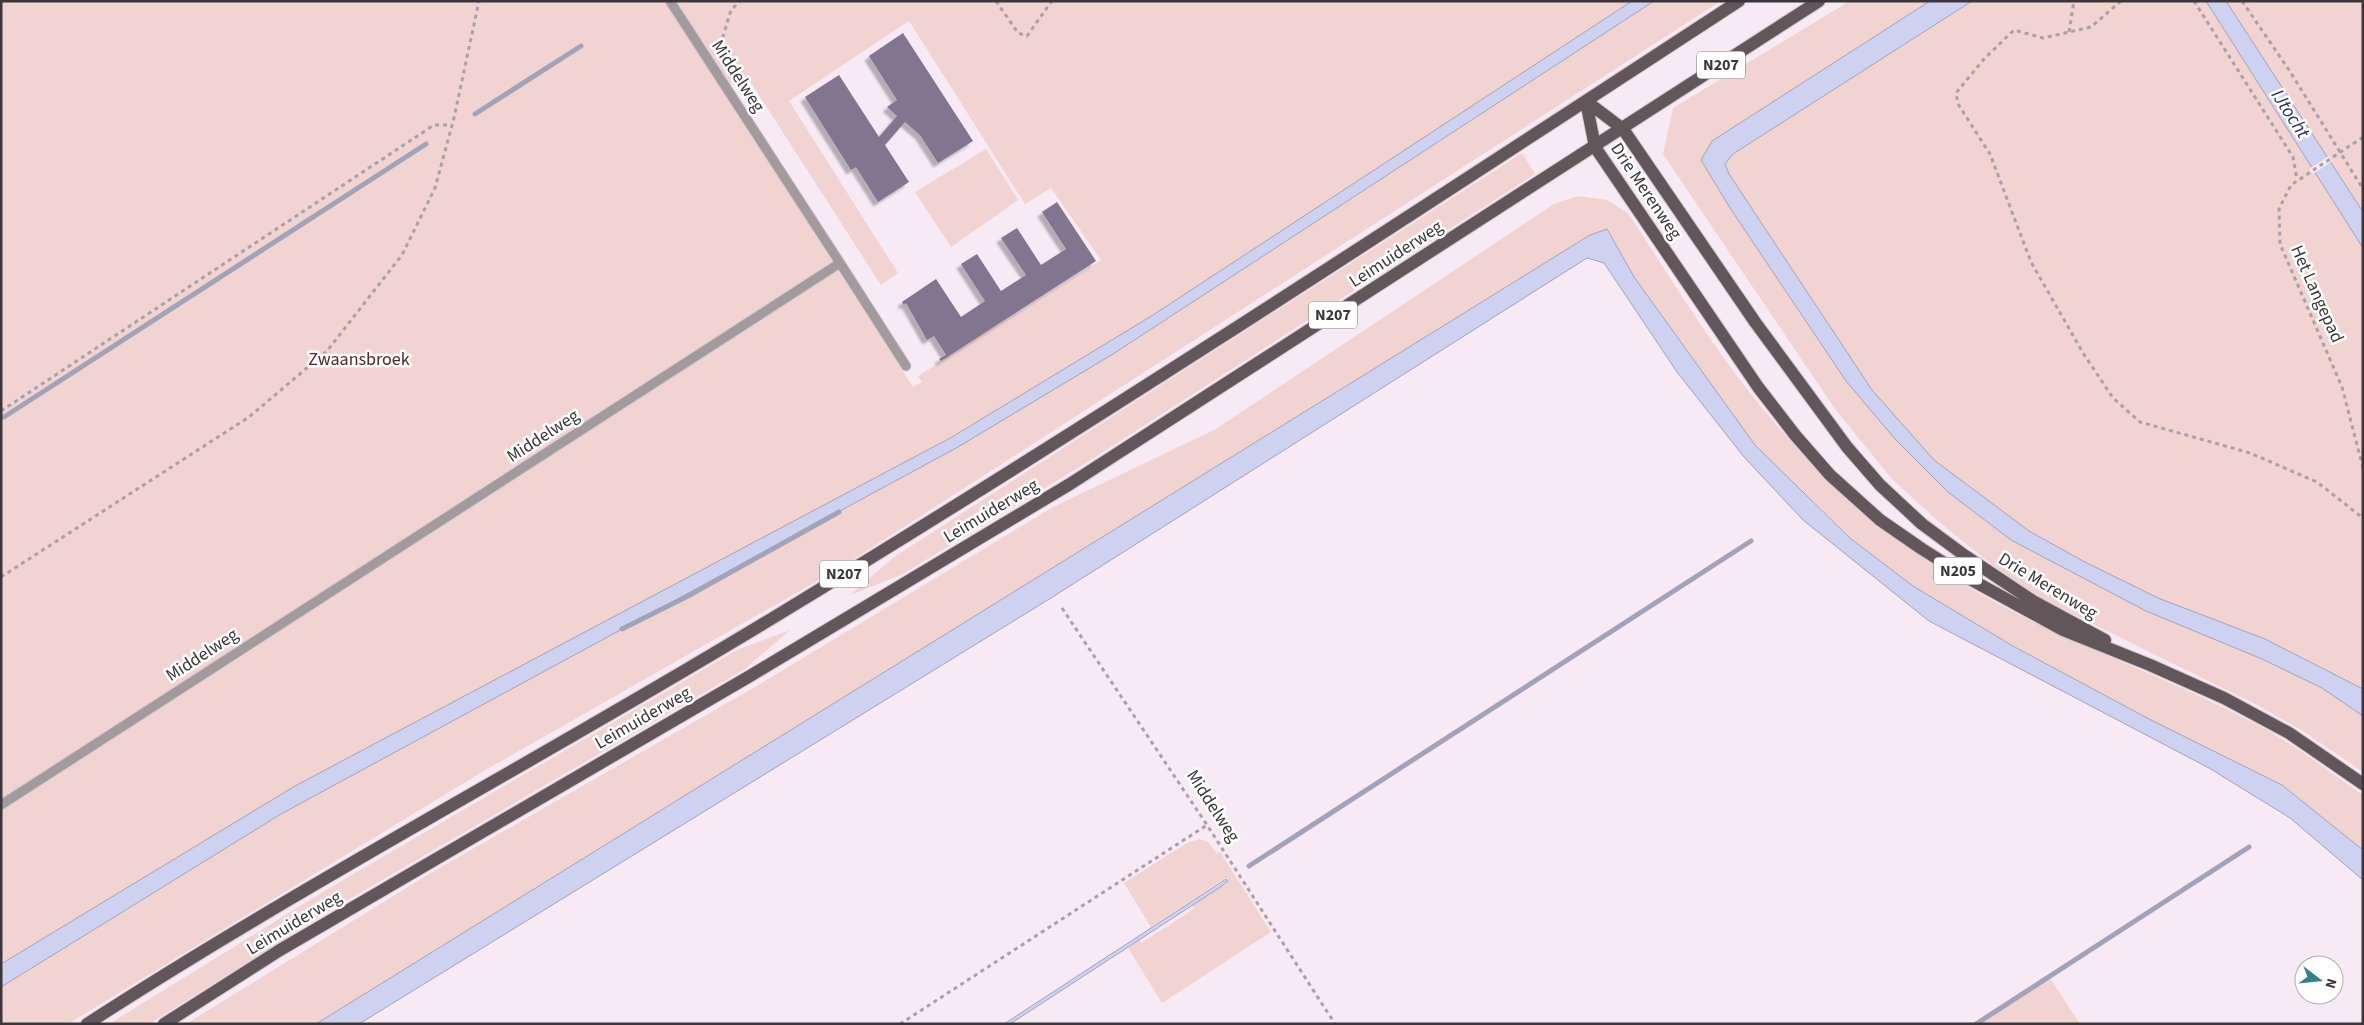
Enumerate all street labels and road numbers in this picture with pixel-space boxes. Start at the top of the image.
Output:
street label: Middelweg [705,35,771,117]
road number: N207 [1697,52,1745,78]
street label: Drie Merenweg [1604,138,1688,244]
street label: Leimuiderweg [1344,214,1448,294]
street label: Het Langepad [2284,241,2350,347]
road number: N207 [1309,302,1357,328]
street label: Middelweg [502,403,584,469]
street label: Leimuiderweg [939,473,1043,549]
street label: Drie Merenweg [1994,546,2102,626]
road number: N205 [1934,558,1982,584]
road number: N207 [820,560,868,588]
street label: Middelweg [161,622,243,688]
street label: Leimuiderweg [590,680,696,756]
street label: Middelweg [1180,765,1246,847]
street label: Leimuiderweg [242,885,346,961]

